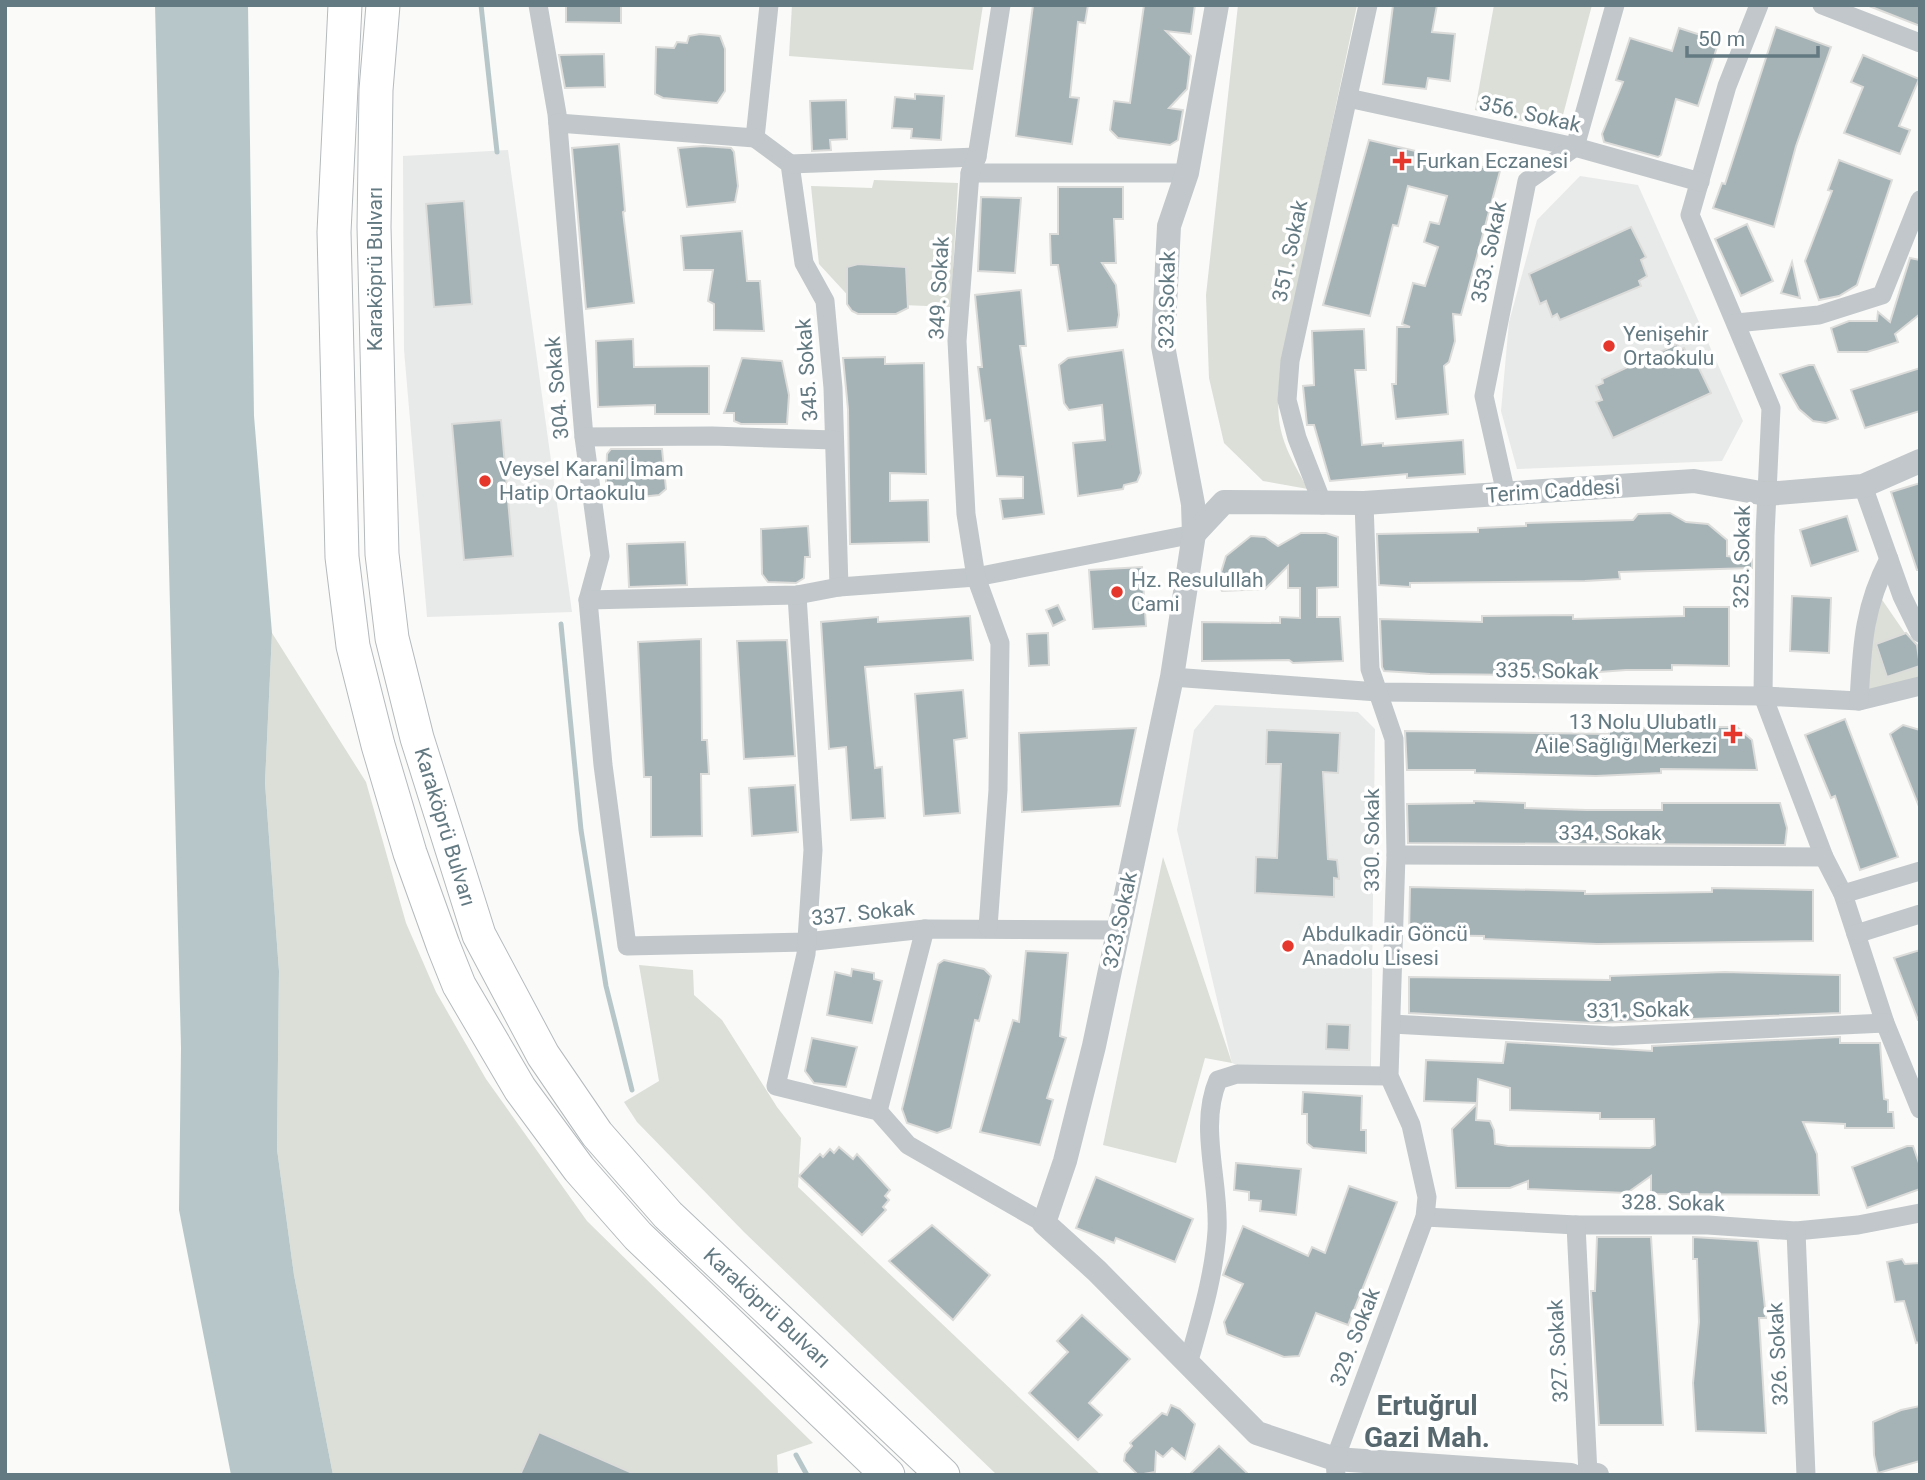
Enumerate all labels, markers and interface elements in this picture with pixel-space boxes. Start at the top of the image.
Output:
scale bar [1687,14,1818,58]
text: 50 m [1698,27,1745,51]
street label: 356. Sokak [1477,91,1583,137]
place label: Furkan Eczanesi [1416,149,1568,173]
marker: Furkan Eczanesi [1394,153,1410,169]
street label: Karaköprü Bulvarı [363,187,387,351]
street label: 351. Sokak [1268,198,1313,304]
street label: 353. Sokak [1467,199,1512,305]
street label: 349. Sokak [924,235,954,340]
street label: 323.Sokak [1154,250,1180,349]
street label: 345. Sokak [791,317,823,422]
place label: Yenişehir Ortaokulu [1623,322,1714,370]
street label: 304. Sokak [541,335,573,441]
marker: Yenişehir Ortaokulu [1601,338,1617,354]
place label: Veysel Karani İmam Hatip Ortaokulu [499,457,684,505]
marker: Veysel Karani İmam Hatip Ortaokulu [477,473,493,489]
street label: Terim Caddesi [1485,474,1621,508]
street label: 325. Sokak [1729,505,1755,609]
place label: Hz. Resulullah Cami [1131,568,1264,616]
marker: Hz. Resulullah Cami [1109,584,1125,600]
street label: 335. Sokak [1495,658,1599,684]
place label: 13 Nolu Ulubatlı Aile Sağlığı Merkezi [1535,710,1717,758]
marker: 13 Nolu Ulubatlı Aile Sağlığı Merkezi [1723,724,1743,744]
street label: Karaköprü Bulvarı [409,745,481,909]
street label: 330. Sokak [1360,788,1384,892]
street label: 334. Sokak [1558,821,1662,845]
street label: 323.Sokak [1098,869,1142,970]
street label: 337. Sokak [810,896,916,930]
place label: Abdulkadir Göncü Anadolu Lisesi [1302,922,1468,970]
marker: Abdulkadir Göncü Anadolu Lisesi [1280,938,1296,954]
street label: 331. Sokak [1586,997,1690,1023]
street label: 328. Sokak [1621,1190,1725,1216]
street label: Karaköprü Bulvarı [699,1243,835,1373]
street label: 329. Sokak [1325,1284,1385,1390]
street label: 327. Sokak [1543,1298,1573,1403]
street label: 326. Sokak [1763,1301,1793,1406]
district label: Ertuğrul Gazi Mah. [1364,1389,1490,1454]

